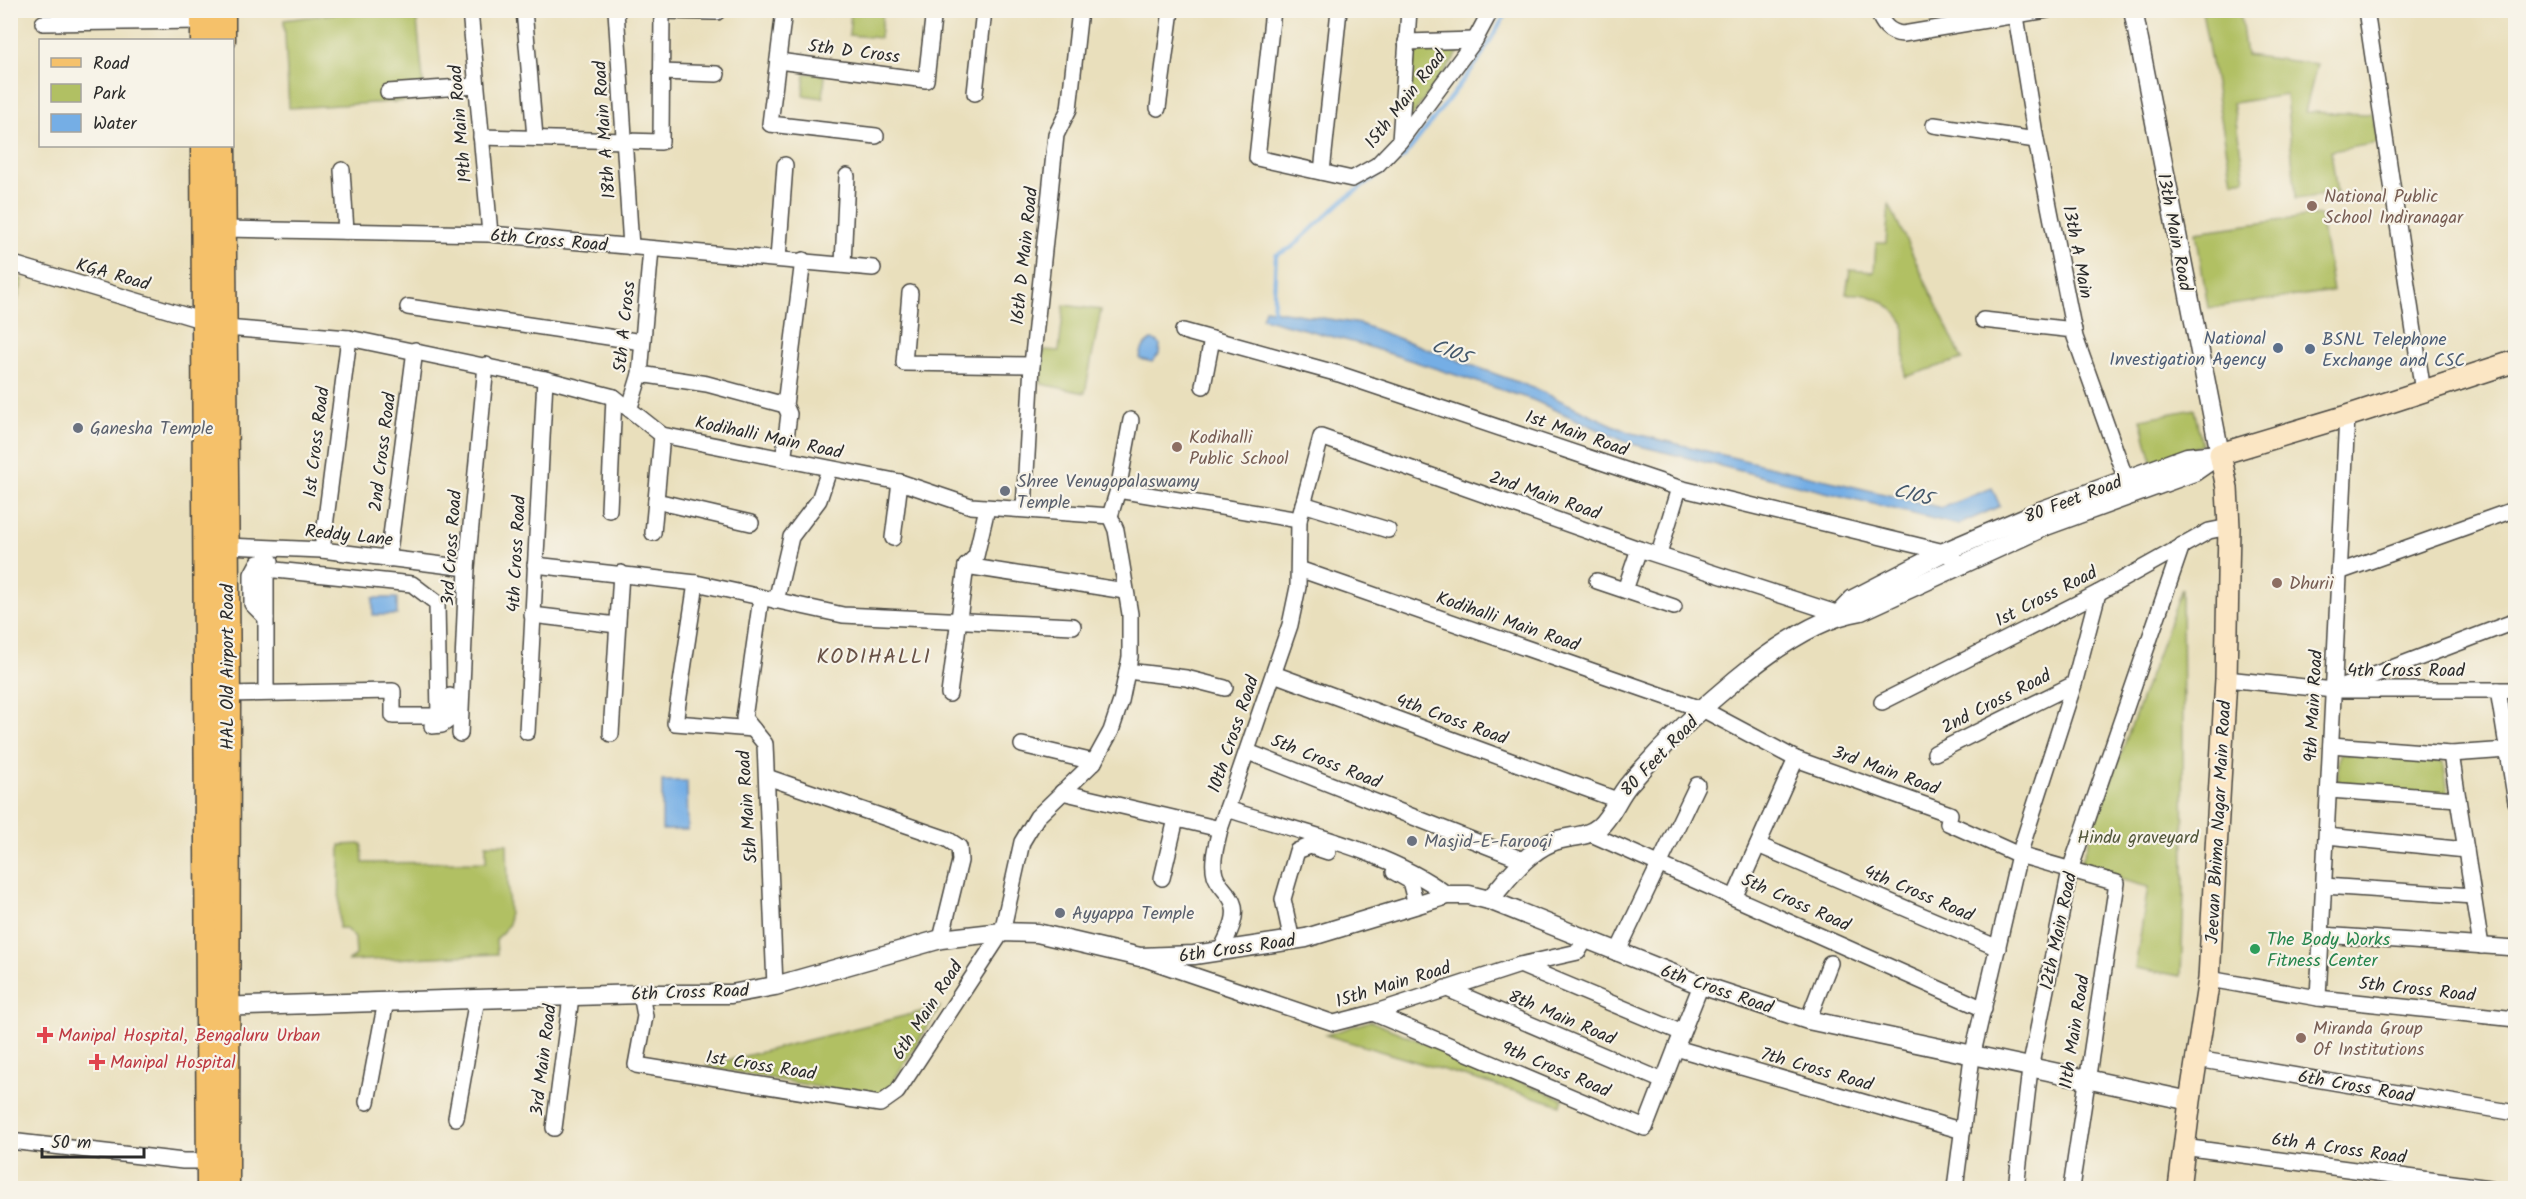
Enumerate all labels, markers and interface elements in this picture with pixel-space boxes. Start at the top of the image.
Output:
street label: 5th D Cross [806,32,902,73]
legend [39,39,234,147]
street label: 15th Main Road [1358,43,1455,156]
text: Road [93,50,130,79]
street label: 18th A Main Road [586,59,625,200]
street label: 19th Main Road [442,63,481,184]
text: Park [93,80,126,109]
text: Water [93,110,138,139]
street label: 13th Main Road [2148,171,2199,295]
place label: National Public School Indiranagar [2324,183,2464,233]
street label: 16th D Main Road [1004,185,1047,326]
marker: National Public School Indiranagar [2305,199,2319,213]
street label: 13th A Main [2053,203,2100,301]
street label: 6th Cross Road [489,222,610,261]
street label: KGA Road [72,251,154,300]
street label: 5th A Cross [606,280,645,374]
place label: National Investigation Agency [2109,325,2267,375]
place label: BSNL Telephone Exchange and CSC [2322,326,2465,376]
water label: C105 [1426,331,1479,377]
marker: National Investigation Agency [2271,341,2285,355]
marker: BSNL Telephone Exchange and CSC [2303,342,2317,356]
street label: 1st Cross Road [296,384,339,499]
street label: 2nd Cross Road [362,390,405,513]
street label: 1st Main Road [1521,403,1633,466]
street label: Kodihalli Main Road [692,409,846,468]
place label: Ganesha Temple [90,415,213,444]
marker: Ganesha Temple [71,421,85,435]
place label: Kodihalli Public School [1189,424,1289,474]
marker: Kodihalli Public School [1170,440,1184,454]
street label: 2nd Main Road [1485,464,1605,529]
place label: Shree Venugopalaswamy Temple [1017,468,1200,518]
street label: 80 Feet Road [2020,468,2128,532]
water label: C105 [1890,476,1940,517]
marker: Shree Venugopalaswamy Temple [998,484,1012,498]
street label: 3rd Cross Road [434,488,471,607]
street label: 4th Cross Road [500,494,535,613]
street label: Reddy Lane [303,517,394,556]
street label: 1st Cross Road [1991,559,2104,635]
place label: Dhurii [2289,570,2334,599]
marker: Dhurii [2270,576,2284,590]
street label: HAL Old Airport Road [214,583,243,750]
street label: Kodihalli Main Road [1432,584,1584,661]
district label: KODIHALLI [816,641,932,674]
street label: 9th Main Road [2297,648,2332,763]
street label: 4th Cross Road [2347,657,2466,686]
street label: 2nd Cross Road [1937,662,2058,742]
street label: 10th Cross Road [1201,671,1268,797]
street label: 4th Cross Road [1391,687,1513,754]
street label: Jeevan Bhima Nagar Main Road [2199,699,2240,944]
street label: 80 Feet Road [1614,709,1707,804]
street label: 5th Cross Road [1266,727,1386,798]
street label: 3rd Main Road [1828,739,1944,805]
street label: 5th Main Road [730,748,767,864]
park label: Hindu graveyard [2077,824,2200,853]
place label: Masjid-E-Farooqi [1424,828,1553,857]
marker: Masjid-E-Farooqi [1405,834,1419,848]
street label: 4th Cross Road [1859,858,1979,931]
street label: 5th Cross Road [1736,866,1856,941]
street label: 12th Main Road [2033,869,2086,993]
place label: Ayyappa Temple [1072,900,1194,929]
marker: Ayyappa Temple [1053,906,1067,920]
place label: The Body Works Fitness Center [2267,926,2390,976]
street label: 6th Cross Road [1177,927,1298,972]
marker: The Body Works Fitness Center [2248,942,2262,956]
street label: 6th Main Road [885,954,972,1066]
street label: 15th Main Road [1332,954,1456,1017]
street label: 6th Cross Road [1656,958,1778,1024]
street label: 5th Cross Road [2357,970,2478,1011]
street label: 11th Main Road [2052,972,2099,1091]
street label: 6th Cross Road [631,977,750,1010]
street label: 8th Main Road [1503,983,1621,1054]
street label: 3rd Main Road [523,1002,566,1118]
place label: Miranda Group Of Institutions [2313,1015,2425,1065]
place label: Manipal Hospital, Bengaluru Urban [58,1022,320,1051]
marker: Manipal Hospital, Bengaluru Urban [36,1026,54,1044]
marker: Miranda Group Of Institutions [2294,1031,2308,1045]
street label: 9th Cross Road [1496,1034,1615,1107]
street label: 7th Cross Road [1757,1041,1877,1101]
street label: 1st Cross Road [704,1043,819,1090]
place label: Manipal Hospital [110,1049,236,1078]
marker: Manipal Hospital [88,1053,106,1071]
street label: 6th Cross Road [2295,1063,2417,1112]
scale bar [42,1121,144,1159]
street label: 6th A Cross Road [2270,1126,2409,1173]
text: 50 m [51,1129,91,1158]

